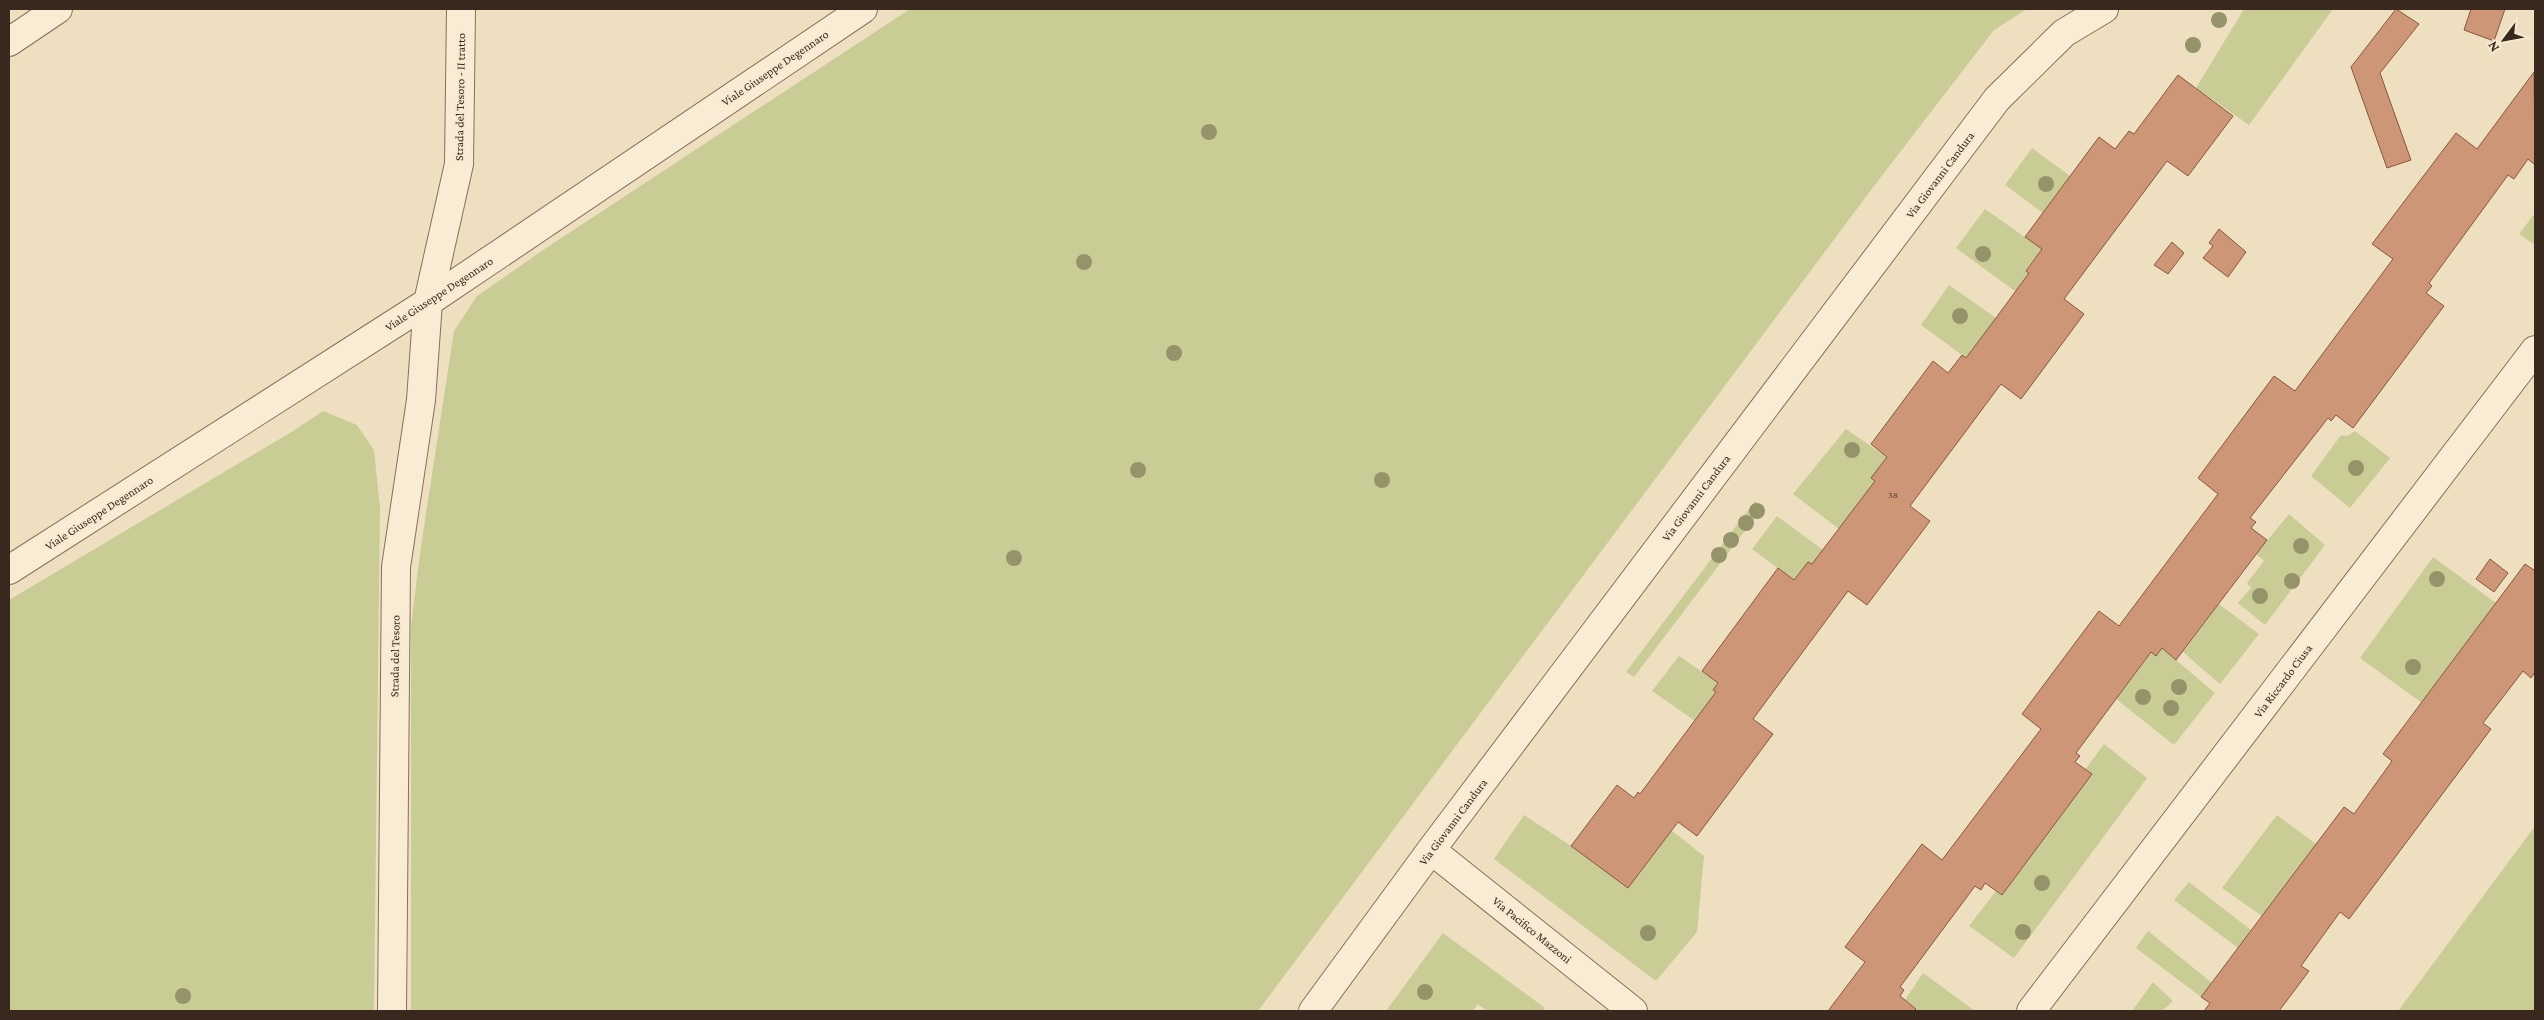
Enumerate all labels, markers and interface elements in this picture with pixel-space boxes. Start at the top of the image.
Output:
north arrow [2479,15,2529,65]
street label: Viale Giuseppe Degennaro [719,27,831,109]
street label: Strada del Tesoro - II tratto [452,33,468,161]
text: N [2483,38,2502,55]
street label: Via Giovanni Candura [1903,129,1977,221]
street label: Viale Giuseppe Degennaro [382,254,496,334]
street label: Via Giovanni Candura [1659,452,1733,544]
street label: Viale Giuseppe Degennaro [42,473,156,553]
house number: 38 [1888,489,1898,500]
street label: Strada del Tesoro [387,615,403,697]
street label: Via Riccardo Ciusa [2251,641,2315,720]
street label: Via Giovanni Candura [1416,776,1490,868]
street label: Via Pacifico Mazzoni [1490,894,1574,966]

